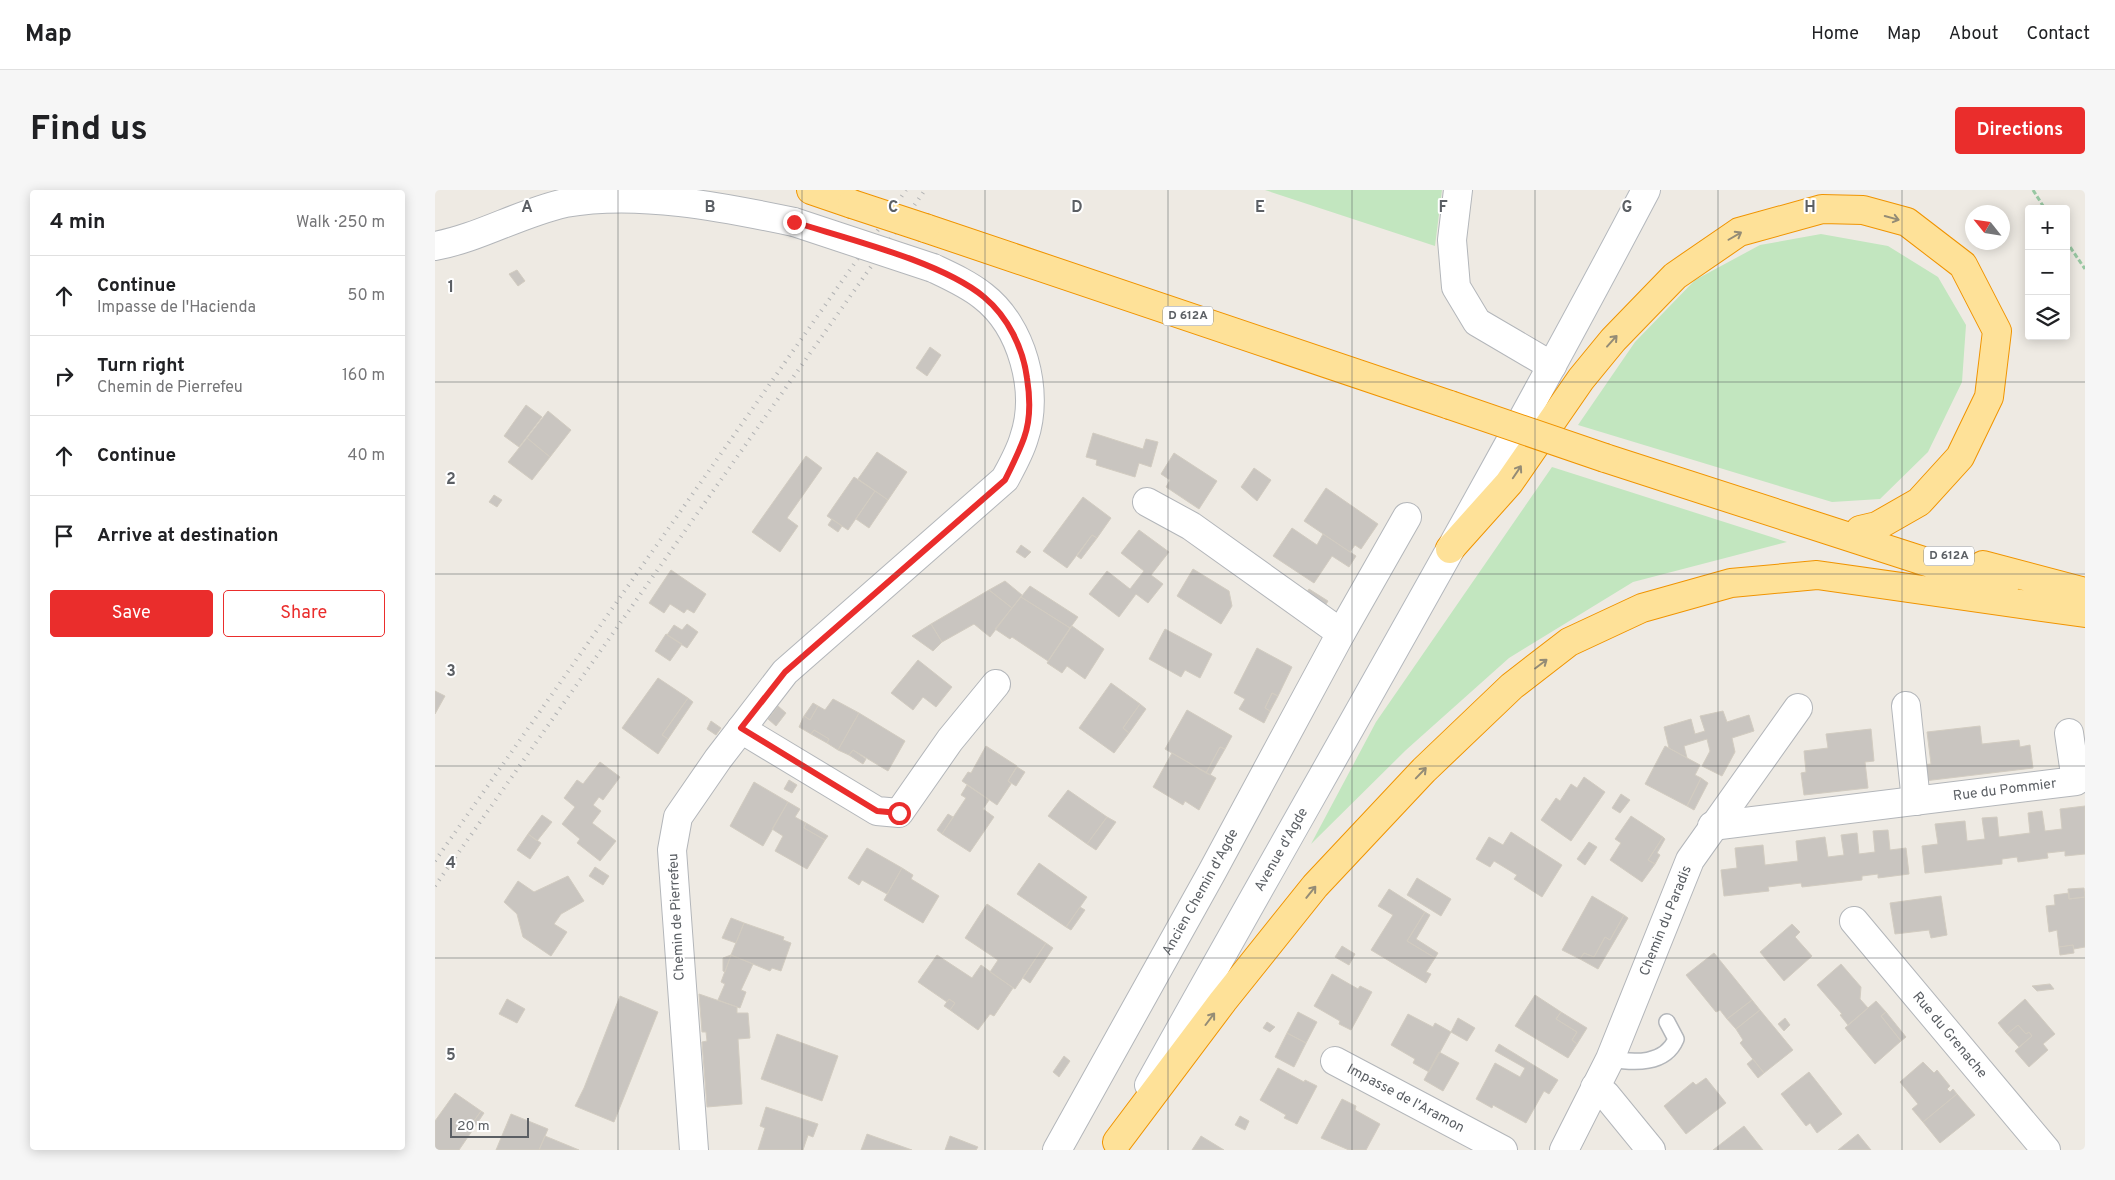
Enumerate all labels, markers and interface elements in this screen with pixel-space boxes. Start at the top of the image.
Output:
text: Map [25,20,72,50]
text: Home [1811,23,1859,46]
text: Map [1887,23,1921,46]
text: About [1949,23,1998,46]
text: Contact [2026,23,2090,46]
button: Directions [1955,107,2085,154]
text: Find us [30,108,148,152]
text: A [521,198,533,218]
text: B [704,198,716,218]
text: C [888,198,898,218]
text: D [1071,198,1083,218]
text: E [1255,198,1265,218]
text: F [1438,198,1448,218]
text: G [1622,198,1632,218]
text: H [1804,198,1816,218]
north arrow [1965,205,2010,250]
map controls [2025,205,2070,340]
button: + [2025,205,2070,250]
text: 4 min [50,209,106,236]
route end [783,211,806,234]
text: Walk · 250 m [296,213,385,233]
one-way arrow [1884,214,1900,224]
one-way arrow [1727,230,1741,240]
button: − [2025,250,2070,295]
text: Continue [97,274,176,298]
text: 1 [448,278,454,298]
icon: ahead [50,282,78,310]
text: 50 m [348,286,385,306]
button: layers [2025,295,2070,340]
text: Impasse de l'Hacienda [97,298,256,318]
road number: D 612A [1163,306,1213,326]
one-way arrow [1607,335,1618,348]
text: Turn right [97,354,185,378]
icon: right [50,362,78,390]
text: 160 m [342,366,385,386]
text: Chemin de Pierrefeu [97,378,243,398]
icon: ahead [50,442,78,470]
text: Continue [97,444,176,468]
text: 40 m [347,446,385,466]
one-way arrow [1512,466,1522,480]
text: 2 [446,470,456,490]
icon: arrive [50,522,78,550]
text: Arrive at destination [97,524,278,548]
road number: D 612A [1924,546,1974,566]
button: Save [50,590,213,637]
button: Share [223,590,385,637]
one-way arrow [1534,658,1547,669]
text: 3 [446,662,456,682]
one-way arrow [1415,767,1427,779]
street label: Rue du Pommier [1952,775,2058,805]
route start [888,802,911,825]
street label: Avenue d'Agde [1251,805,1312,895]
street label: Ancien Chemin d'Agde [1159,826,1242,958]
street label: Chemin de Pierrefeu [665,853,689,981]
text: 4 [446,854,456,874]
street label: Chemin du Paradis [1636,863,1695,978]
one-way arrow [1305,886,1316,899]
street label: Rue du Grenache [1909,989,1991,1082]
one-way arrow [1204,1013,1215,1026]
text: 5 [446,1046,456,1066]
street label: Impasse de l'Aramon [1344,1060,1467,1137]
scale bar [450,1115,529,1138]
text: 20 m [457,1118,490,1135]

